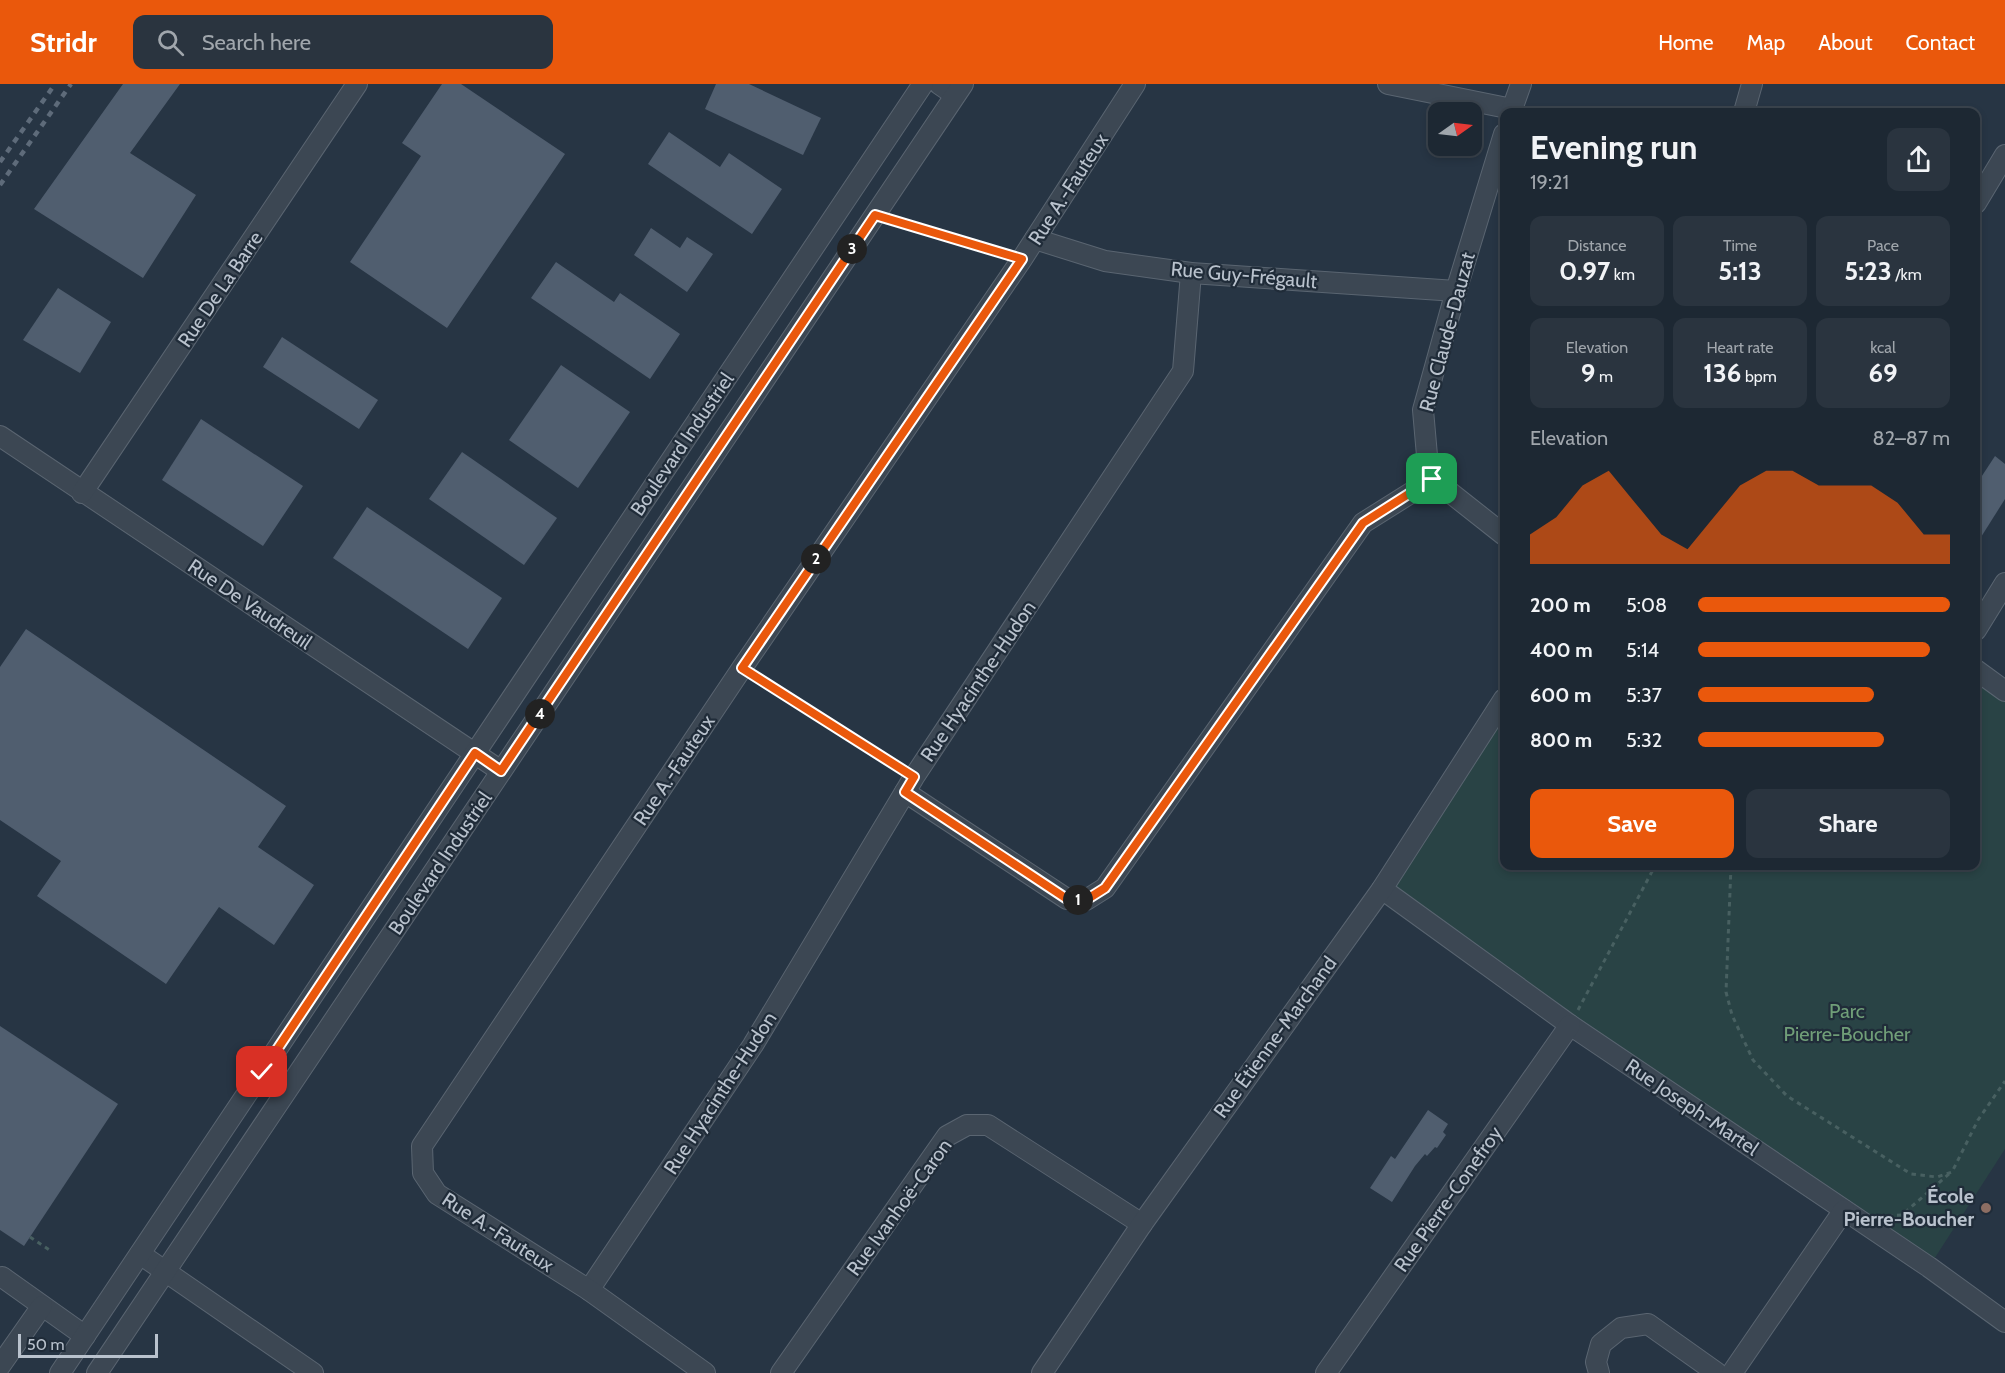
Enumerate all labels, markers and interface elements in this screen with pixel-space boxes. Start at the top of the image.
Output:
search box [133,15,553,69]
text: Stridr [30,25,97,59]
icon: search [154,26,187,59]
text: Search here [202,29,311,56]
text: Home [1658,30,1714,55]
text: Map [1747,30,1785,55]
text: About [1818,30,1872,55]
text: Contact [1905,30,1975,55]
north arrow [1428,102,1482,156]
map controls [1428,102,1482,156]
text: Evening run [1530,127,1697,167]
street label: Rue A.-Fauteux [1023,128,1113,249]
button: share [1887,128,1950,191]
text: 19:21 [1530,170,1569,194]
street label: Rue De La Barre [172,227,268,351]
pin: 3 [837,234,867,264]
text: Distance [1568,236,1626,255]
text: Time [1723,236,1757,255]
text: Pace [1867,236,1899,255]
text: 3 [848,239,856,258]
street label: Rue Claude-Dauzat [1414,249,1480,414]
text: 0.97 [1559,255,1610,287]
text: 5:13 [1718,255,1762,287]
text: 5:23 [1844,255,1892,287]
street label: Rue Guy-Frégault [1170,257,1318,293]
text: km [1610,265,1635,284]
text: /km [1892,265,1922,284]
text: Elevation [1566,338,1628,357]
text: Heart rate [1707,338,1773,357]
text: kcal [1870,338,1896,357]
text: 9 [1581,357,1595,389]
text: 136 [1703,357,1741,389]
text: 69 [1868,357,1898,389]
text: m [1595,367,1613,386]
text: bpm [1741,367,1777,386]
street label: Boulevard Industriel [625,368,739,520]
text: Elevation [1530,426,1608,450]
text: 82–87 m [1873,426,1950,450]
pin [1406,453,1457,504]
icon: arrive [1415,462,1448,495]
pin: 2 [801,544,831,574]
text: 2 [812,549,820,568]
street label: Rue De Vaudreuil [183,554,317,655]
text: 200 m [1530,593,1591,617]
text: 5:08 [1626,593,1667,617]
street label: Rue Hyacinthe-Hudon [915,596,1041,766]
text: 400 m [1530,638,1593,662]
text: 5:14 [1626,638,1659,662]
text: 600 m [1530,683,1591,707]
text: 5:37 [1626,683,1662,707]
pin: 4 [525,699,555,729]
text: 4 [535,704,545,723]
street label: Rue A.-Fauteux [628,710,720,830]
text: 800 m [1530,728,1592,752]
text: 5:32 [1626,728,1662,752]
street label: Boulevard Industriel [383,787,497,939]
button: Save [1530,789,1734,858]
button: Share [1746,789,1950,858]
pin: 1 [1063,885,1093,915]
text: 1 [1075,890,1081,909]
street label: Rue Étienne-Marchand [1208,952,1342,1122]
park label: Parc Pierre-Boucher [1784,999,1911,1046]
street label: Rue Hyacinthe-Hudon [659,1007,781,1179]
pin [236,1046,287,1097]
street label: Rue Joseph-Martel [1621,1054,1763,1161]
icon: check [245,1055,278,1088]
street label: Rue Pierre-Conefroy [1389,1122,1507,1276]
street label: Rue Ivanhoë-Caron [841,1134,957,1280]
place label: École Pierre-Boucher [1843,1184,1974,1231]
street label: Rue A.-Fauteux [438,1187,559,1277]
marker: École Pierre-Boucher [1979,1201,1993,1215]
scale bar [18,1331,158,1358]
text: 50 m [27,1335,64,1354]

